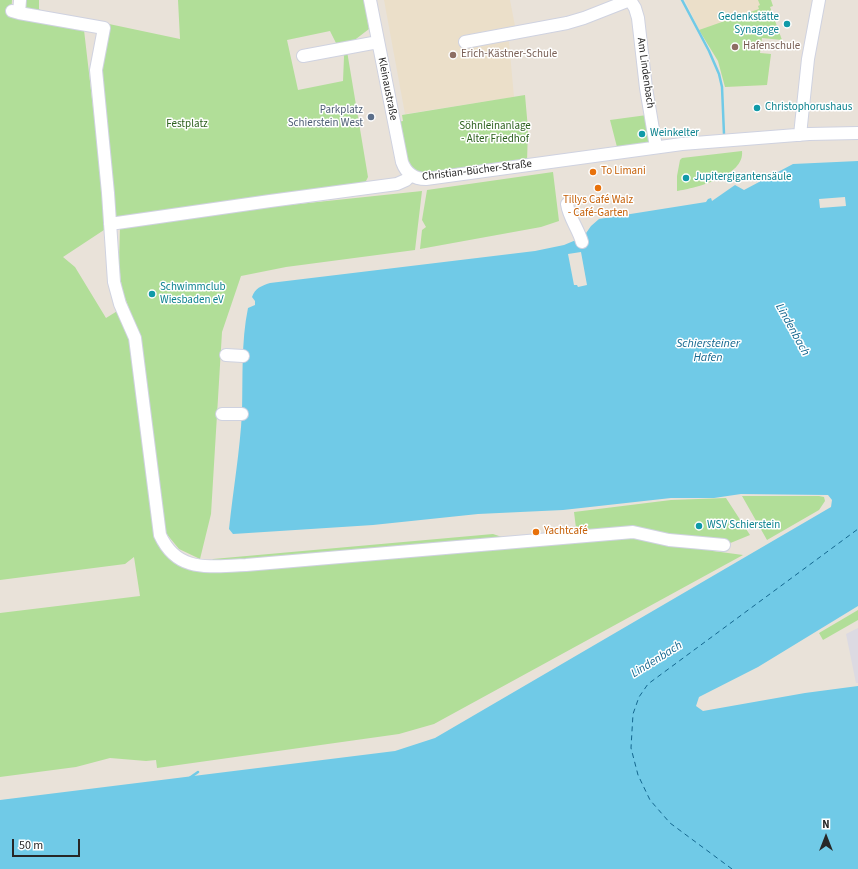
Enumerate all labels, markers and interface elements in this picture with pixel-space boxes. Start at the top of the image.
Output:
place label: Gedenkstätte Synagoge [718,11,779,37]
marker: Gedenkstätte Synagoge [782,19,792,29]
street label: Am Lindenbach [633,37,657,109]
place label: Hafenschule [743,40,800,54]
marker: Hafenschule [730,42,740,52]
place label: Erich-Kästner-Schule [461,48,557,62]
marker: Erich-Kästner-Schule [448,50,458,60]
street label: Kleinaustraße [374,56,400,122]
place label: Christophorushaus [765,101,852,115]
marker: Christophorushaus [752,103,762,113]
place label: Parkplatz Schierstein West [288,104,363,130]
marker: Parkplatz Schierstein West [366,112,376,122]
park label: Festplatz [166,118,208,132]
park label: Söhnleinanlage - Alter Friedhof [459,120,531,146]
place label: Weinkelter [650,127,699,141]
marker: Weinkelter [637,129,647,139]
street label: Christian-Bücher-Straße [421,158,533,184]
place label: To Limani [601,165,646,179]
marker: To Limani [588,167,598,177]
place label: Jupitergigantensäule [694,171,791,185]
marker: Jupitergigantensäule [681,173,691,183]
marker: Tillys Café Walz - Café-Garten [593,183,603,193]
place label: Tillys Café Walz - Café-Garten [563,194,633,220]
place label: Schwimmclub Wiesbaden eV [160,281,226,307]
marker: Schwimmclub Wiesbaden eV [147,289,157,299]
water label: Lindenbach [772,301,812,359]
water label: Schiersteiner Hafen [676,337,740,365]
place label: WSV Schierstein [707,519,780,533]
marker: WSV Schierstein [694,521,704,531]
place label: Yachtcafé [544,525,588,539]
marker: Yachtcafé [531,527,541,537]
water label: Lindenbach [629,639,685,681]
north arrow [806,817,846,857]
text: N [822,817,830,832]
scale bar [14,831,82,857]
text: 50 m [19,837,43,854]

